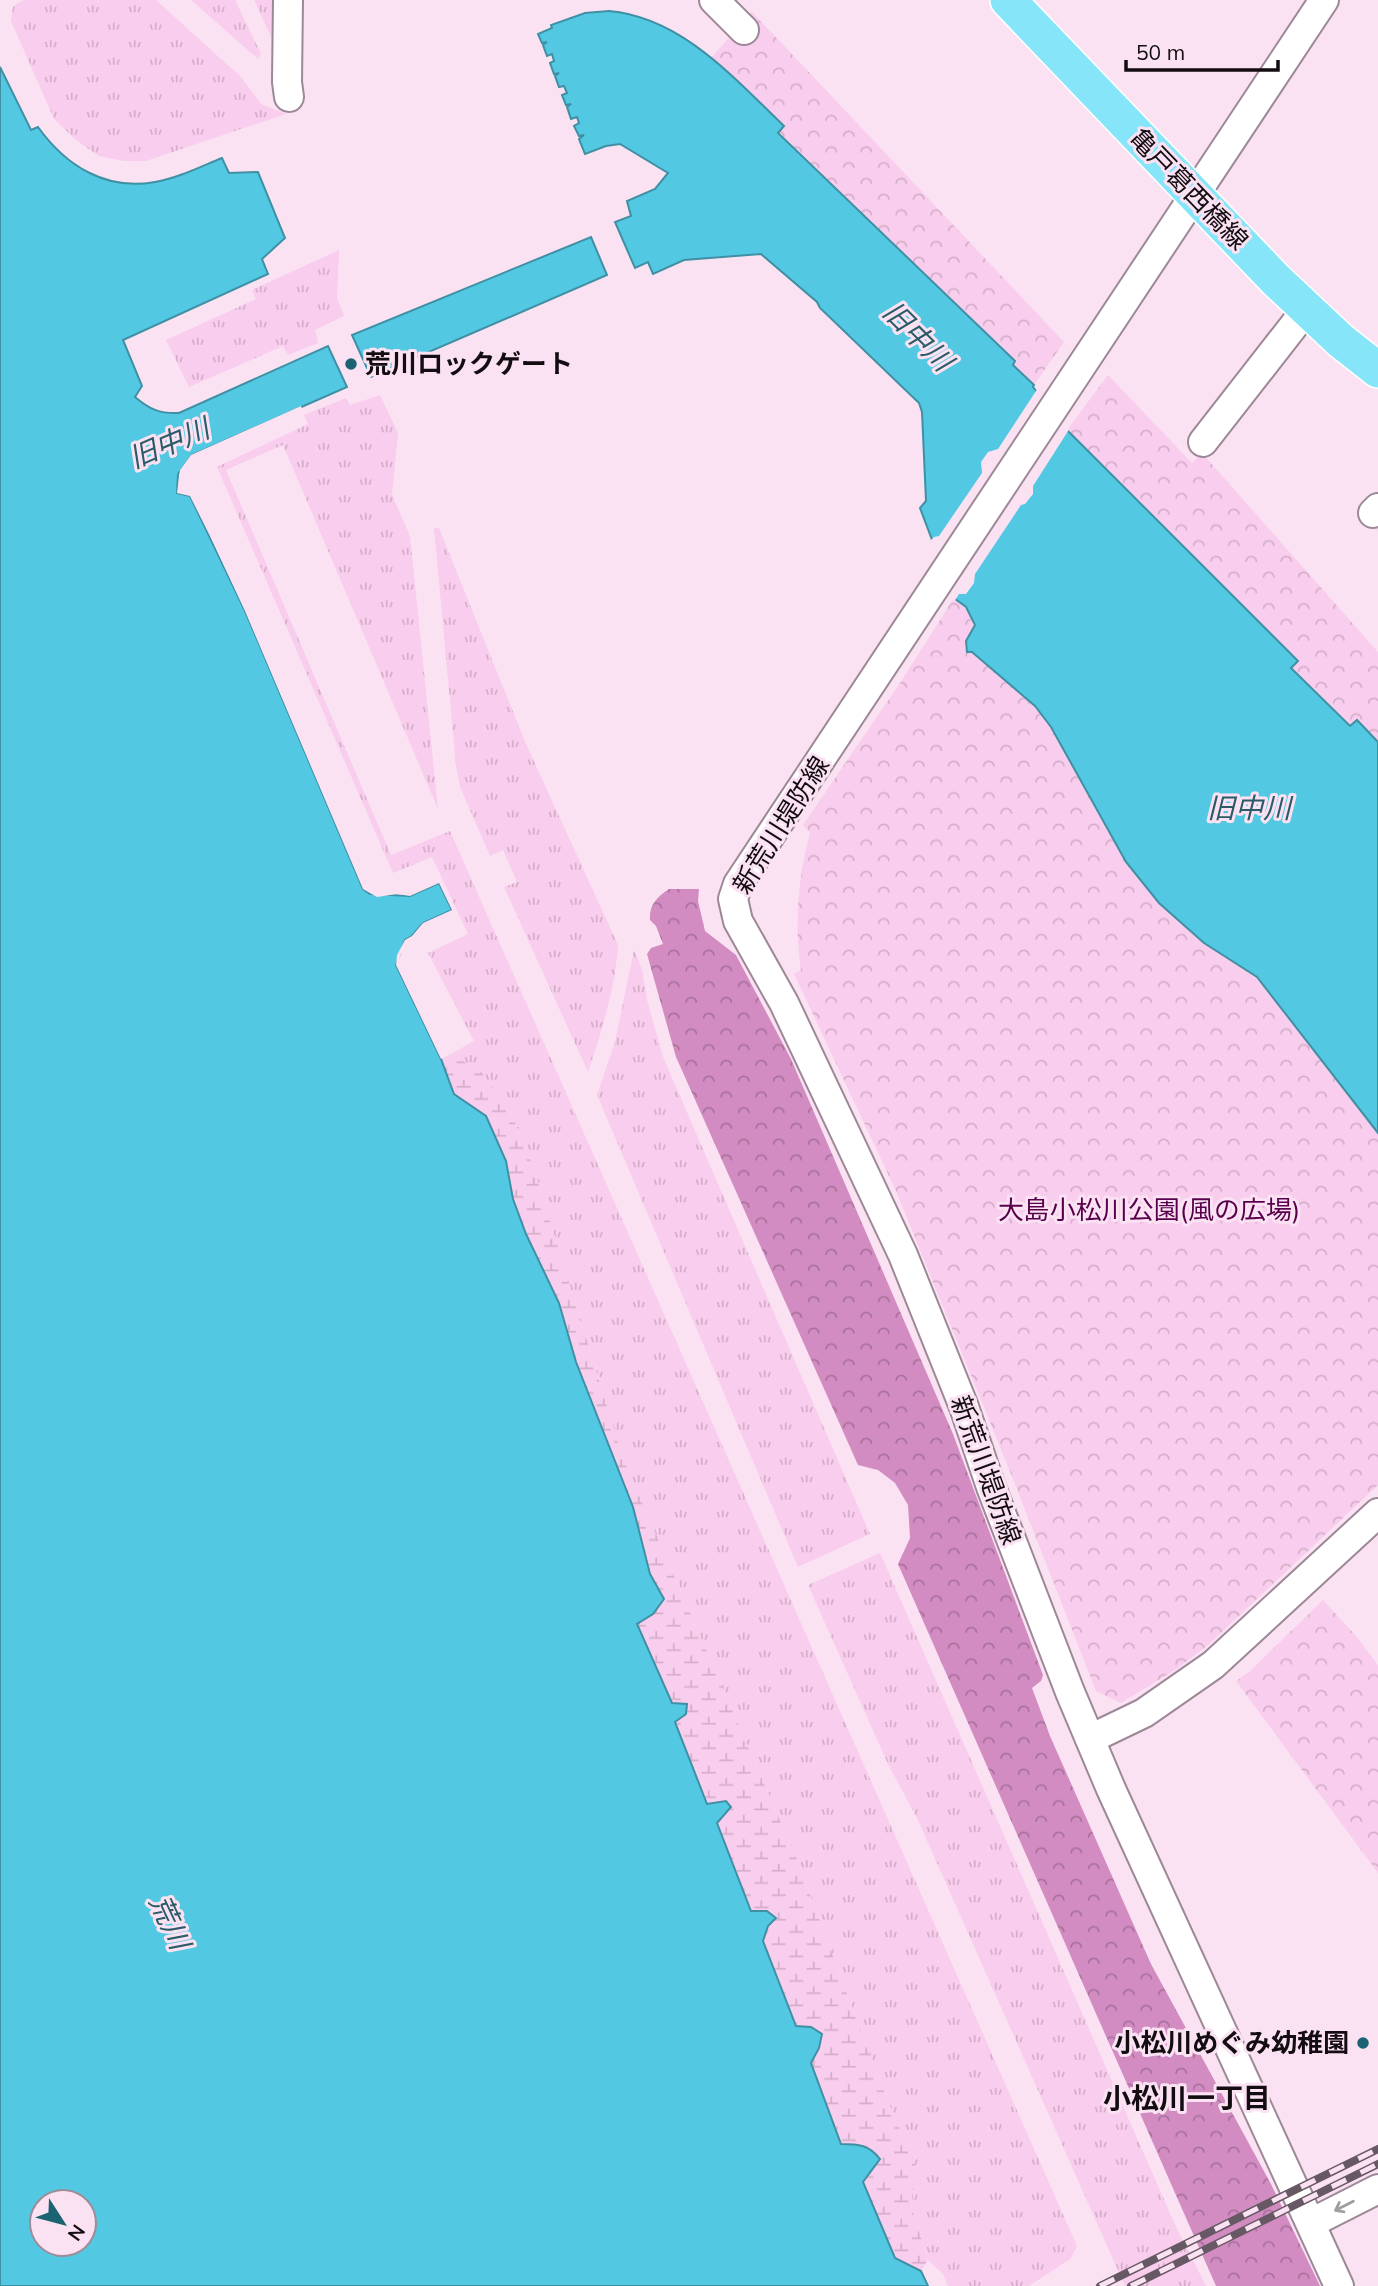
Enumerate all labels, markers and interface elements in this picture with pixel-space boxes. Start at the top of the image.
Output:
scale bar [1126,28,1278,72]
text: 50 m [1136,39,1185,65]
street label: 亀戸葛西橋線 [1123,121,1255,256]
water label: 旧中川 [876,294,963,380]
place label: 荒川ロックゲート [365,347,573,380]
marker: 荒川ロックゲート [343,356,359,372]
water label: 旧中川 [123,409,217,475]
street label: 新荒川堤防線 [725,750,836,900]
water label: 旧中川 [1207,790,1294,825]
park label: 大島小松川公園(風の広場) [998,1193,1300,1226]
street label: 新荒川堤防線 [944,1391,1029,1549]
water label: 荒川 [143,1889,199,1957]
place label: 小松川めぐみ幼稚園 [1114,2026,1349,2059]
marker: 小松川めぐみ幼稚園 [1355,2035,1371,2051]
district label: 小松川一丁目 [1103,2080,1271,2115]
north arrow [28,2188,98,2258]
one-way arrow [1334,2200,1355,2214]
text: N [63,2220,91,2246]

